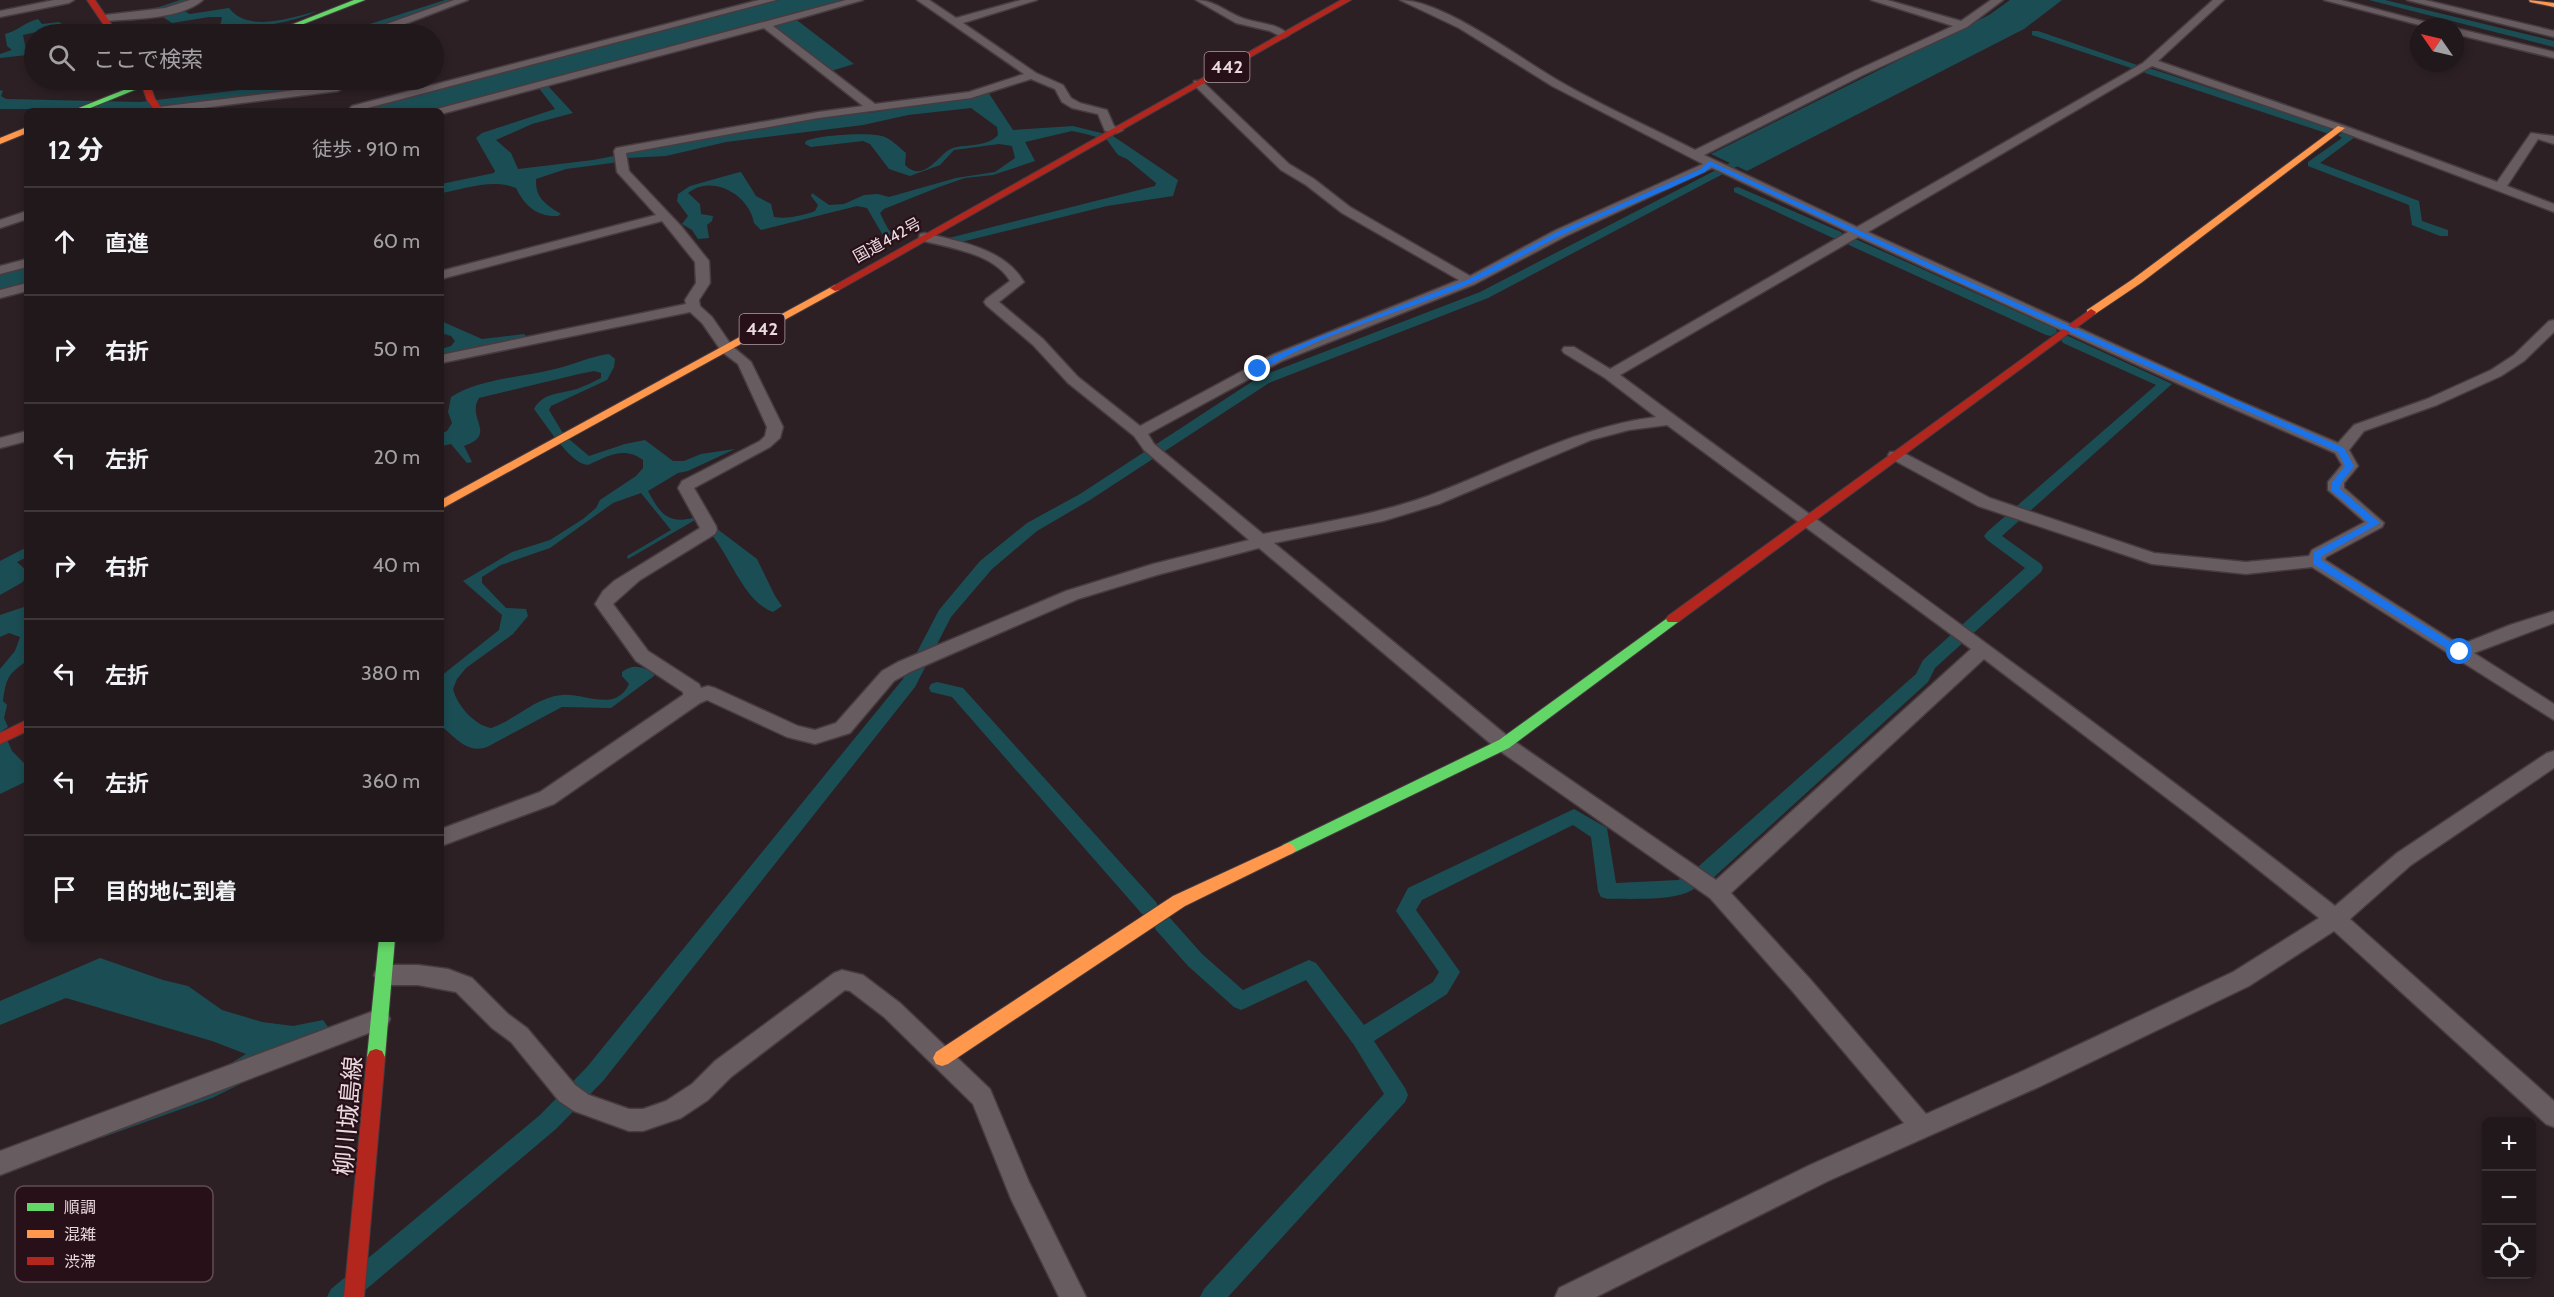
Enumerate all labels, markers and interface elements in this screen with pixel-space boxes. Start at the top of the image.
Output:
north arrow [2410,18,2464,72]
search box [24,24,444,90]
icon: search [45,41,78,74]
text: ここで検索 [93,46,203,73]
road number: 442 [1204,52,1250,82]
text: 12 分 [48,134,103,166]
text: 徒歩 · 910 m [312,137,420,161]
street label: 国道442号 [850,214,924,266]
icon: ahead [48,225,81,258]
text: 60 m [373,229,420,253]
text: 直進 [105,230,149,257]
road number: 442 [740,314,784,344]
icon: right [48,333,81,366]
text: 50 m [373,337,420,361]
text: 右折 [105,338,149,365]
route end [1244,355,1270,381]
icon: left [48,441,81,474]
text: 20 m [374,445,420,469]
text: 左折 [105,446,149,473]
icon: right [48,549,81,582]
text: 40 m [372,553,420,577]
text: 右折 [105,554,149,581]
route start [2446,638,2472,664]
icon: left [48,657,81,690]
text: 380 m [361,661,420,685]
text: 左折 [105,662,149,689]
icon: left [48,765,81,798]
text: 360 m [362,769,420,793]
text: 左折 [105,770,149,797]
icon: arrive [48,873,81,906]
text: 目的地に到着 [105,878,237,905]
street label: 柳川城島線 [328,1055,368,1177]
map controls [2482,1117,2536,1279]
button: + [2482,1117,2536,1171]
button: − [2482,1171,2536,1225]
legend [15,1186,213,1282]
text: 順調 [64,1198,96,1217]
text: 混雑 [64,1225,96,1244]
button: locate [2482,1225,2536,1279]
text: 渋滞 [64,1252,96,1271]

